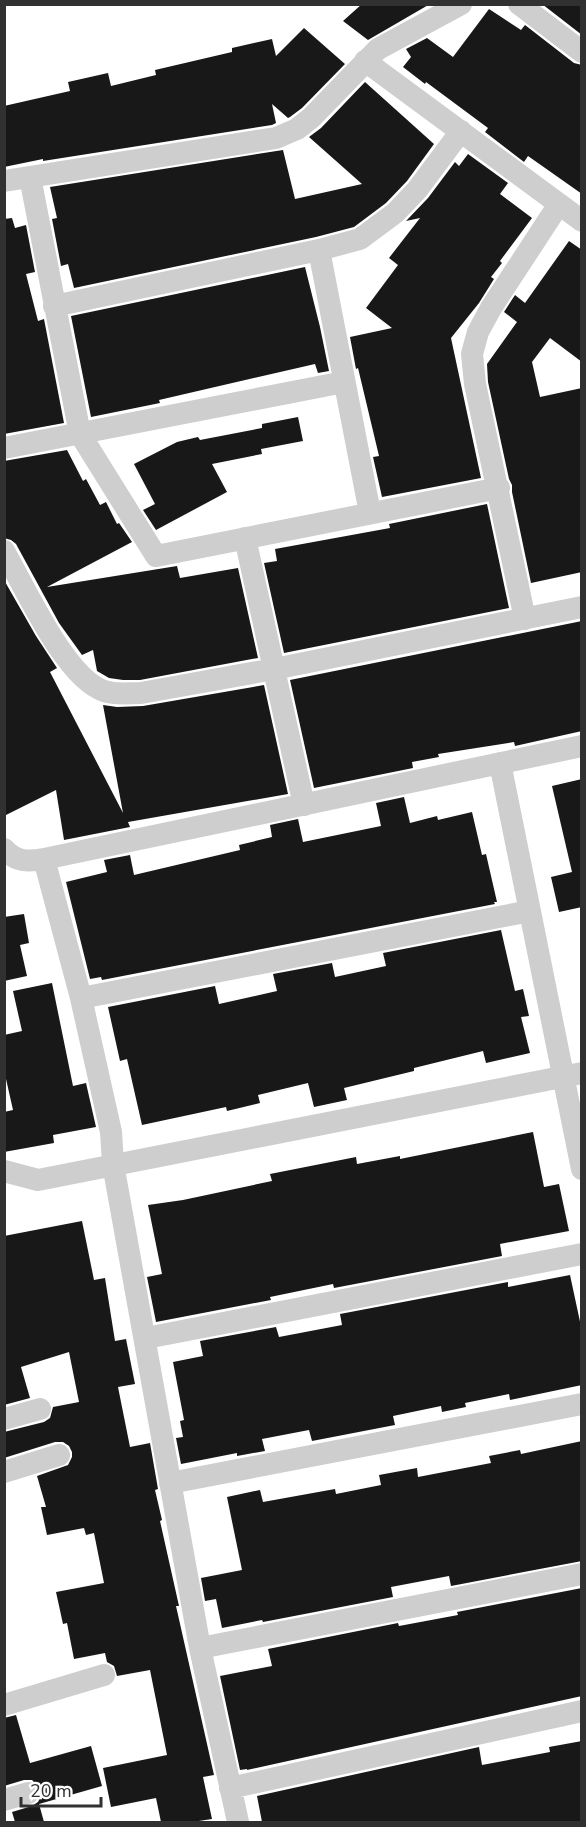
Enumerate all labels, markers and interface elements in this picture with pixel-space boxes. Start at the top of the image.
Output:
scale bar [21,1770,100,1808]
text: 20 m [30,1779,72,1803]

